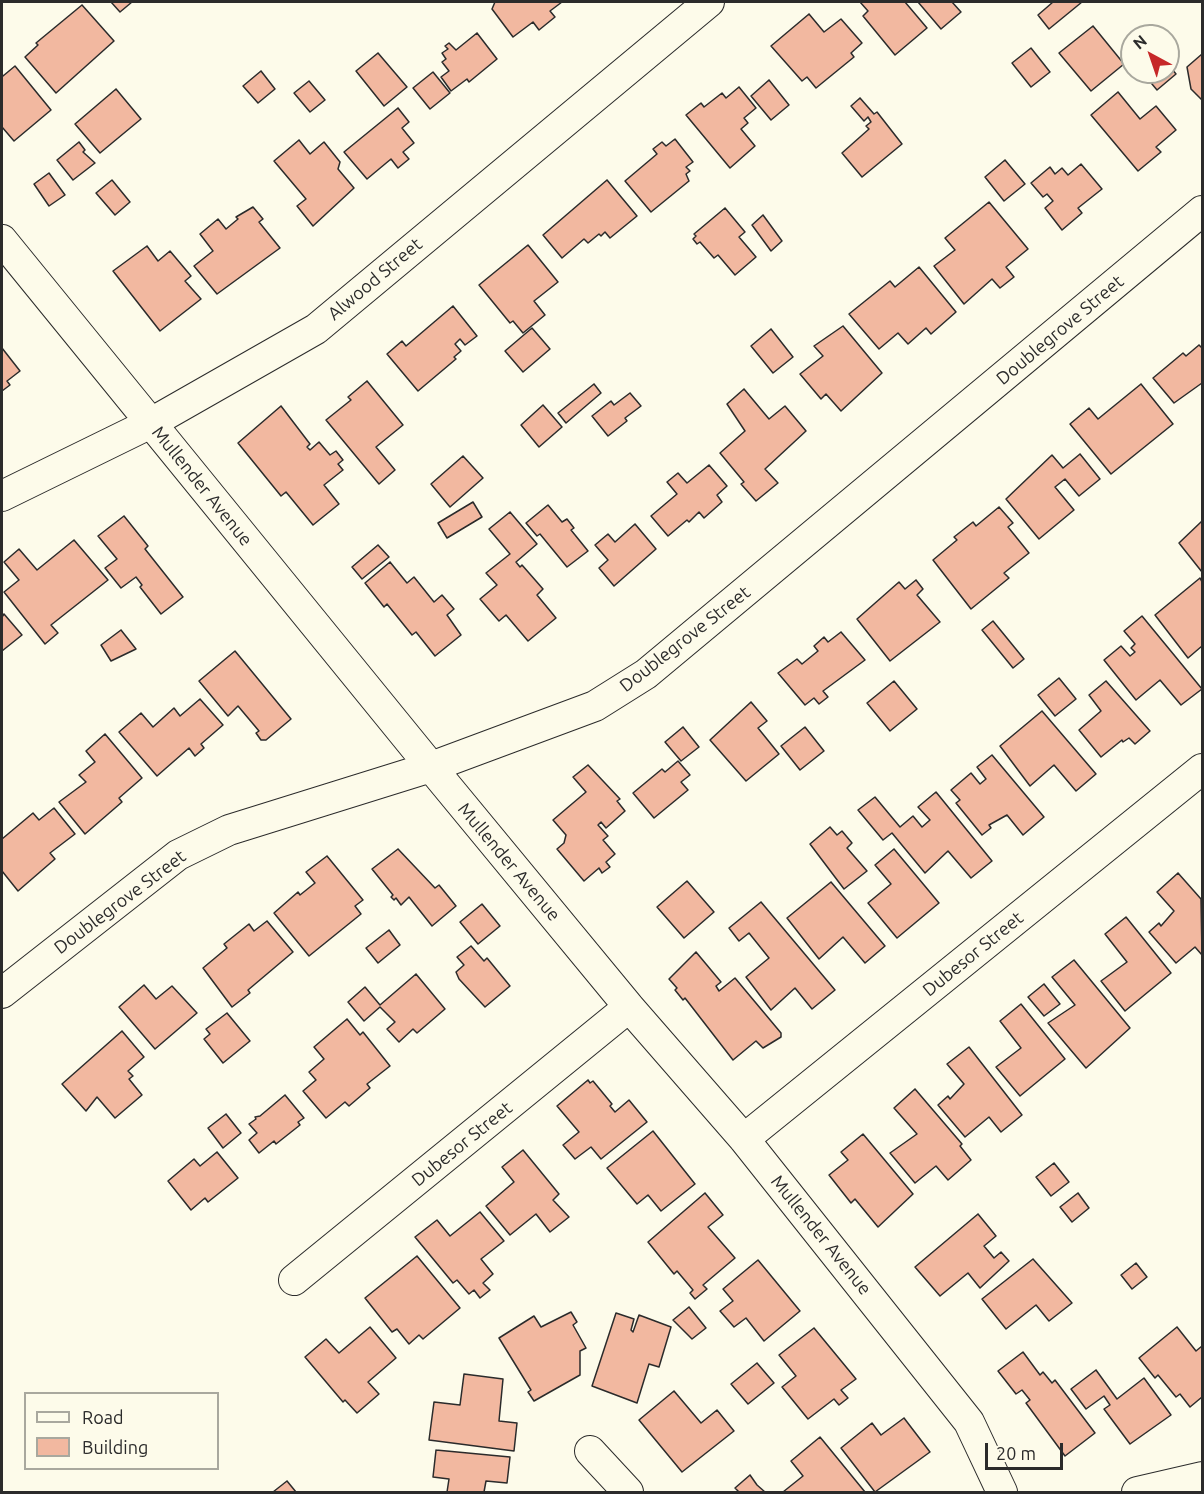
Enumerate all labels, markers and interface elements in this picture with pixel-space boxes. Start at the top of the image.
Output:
north arrow [1120,24,1180,84]
text: N [1129,31,1150,52]
street label: Alwood Street [324,233,426,325]
street label: Doublegrove Street [992,270,1128,390]
street label: Mullender Avenue [147,422,257,550]
street label: Doublegrove Street [616,581,754,697]
street label: Mullender Avenue [453,799,565,925]
street label: Doublegrove Street [50,845,190,959]
street label: Dubesor Street [918,907,1028,1001]
street label: Dubesor Street [407,1097,517,1191]
street label: Mullender Avenue [766,1171,876,1299]
legend [24,1392,219,1470]
text: Road [82,1407,124,1427]
scale bar [988,1431,1066,1469]
text: Building [82,1437,148,1457]
text: 20 m [996,1443,1036,1463]

